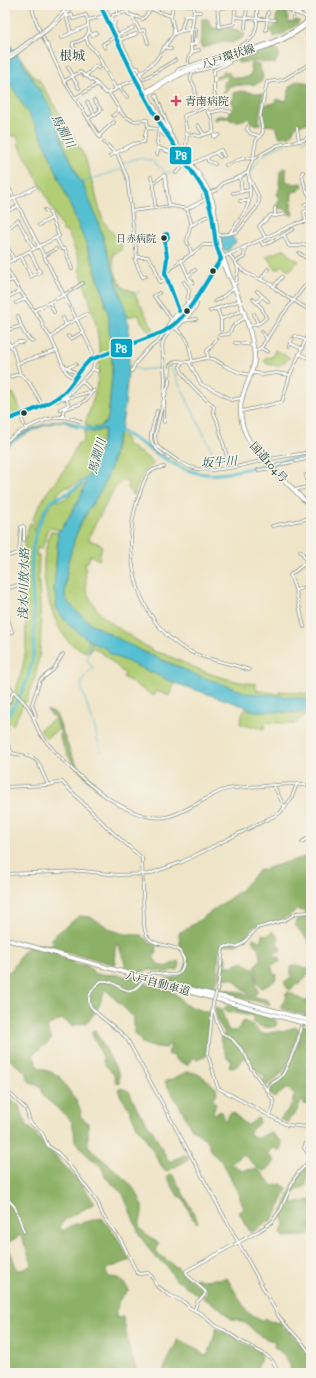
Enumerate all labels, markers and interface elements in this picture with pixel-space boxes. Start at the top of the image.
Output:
street label: 八戸環状線 [200,42,256,71]
district label: 根城 [59,48,85,64]
marker: 青南病院 [170,95,182,107]
place label: 青南病院 [185,95,229,108]
water label: 馬淵川 [48,112,79,152]
unlabelled marker [152,113,162,123]
line badge: P8 [169,146,192,165]
text: P8 [175,149,187,162]
place label: 日赤病院 [116,233,156,245]
marker: 日赤病院 [159,233,169,243]
unlabelled marker [208,266,218,276]
unlabelled marker [182,306,192,316]
line badge: P8 [110,338,133,358]
text: P8 [115,342,127,355]
unlabelled marker [19,408,29,418]
water label: 馬淵川 [86,435,109,475]
street label: 国道104号 [247,439,290,485]
water label: 坂牛川 [201,454,239,470]
water label: 浅水川放水路 [16,547,32,620]
street label: 八戸自動車道 [124,969,191,998]

